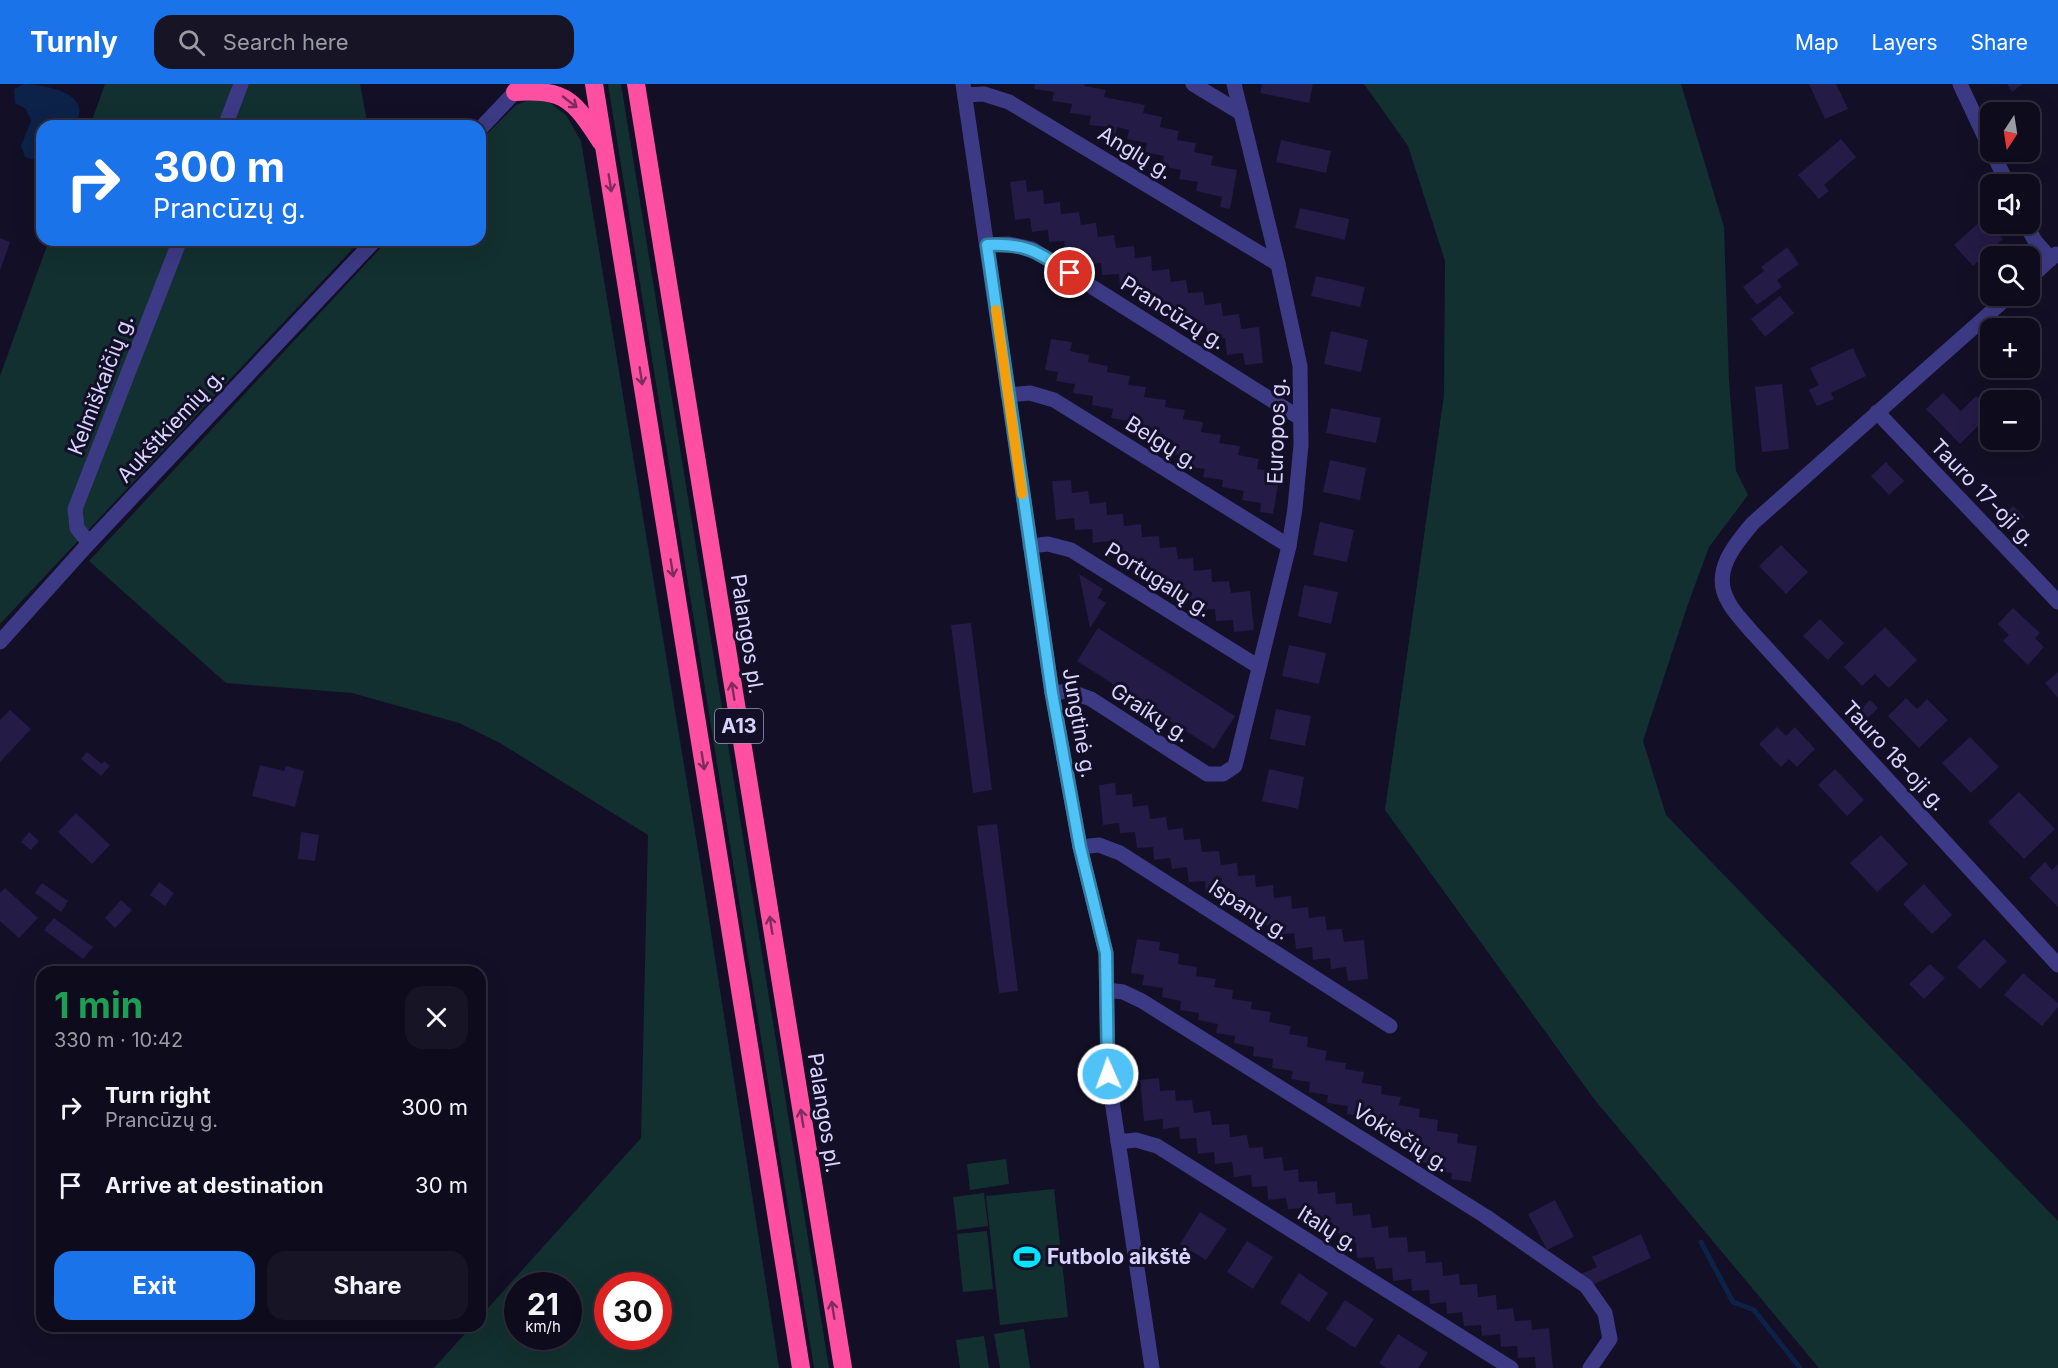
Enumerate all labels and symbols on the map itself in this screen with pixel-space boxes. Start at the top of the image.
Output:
one-way arrow [562,96,578,109]
north arrow [1980,102,2040,162]
street label: Anglų g. [1094,121,1177,184]
one-way arrow [605,173,616,193]
pin [1044,247,1095,298]
street label: Prancūzų g. [1116,271,1230,355]
street label: Kelmiškaičių g. [62,311,139,458]
street label: Aukštkiemių g. [112,364,230,488]
one-way arrow [636,365,647,385]
street label: Europos g. [1262,377,1291,485]
street label: Belgų g. [1121,410,1203,475]
street label: Tauro 17-oji g. [1926,434,2041,552]
street label: Portugalų g. [1101,537,1216,622]
one-way arrow [667,558,678,578]
street label: Palangos pl. [726,572,769,696]
street label: Jungtinė g. [1058,666,1101,780]
street label: Graikų g. [1106,678,1194,747]
one-way arrow [728,682,739,702]
street label: Tauro 18-oji g. [1837,696,1952,816]
road number: A13 [715,709,763,743]
one-way arrow [698,750,709,770]
street label: Ispanų g. [1204,874,1294,945]
one-way arrow [766,916,777,936]
position arrow [1076,1042,1140,1106]
street label: Palangos pl. [803,1051,846,1175]
street label: Vokiečių g. [1348,1098,1454,1177]
one-way arrow [797,1108,808,1128]
street label: Italų g. [1293,1200,1363,1257]
sports icon: Futbolo aikštė [1012,1242,1042,1272]
place label: Futbolo aikštė [1047,1244,1191,1269]
speed limit sign: 30 [594,1272,672,1350]
one-way arrow [828,1301,839,1321]

